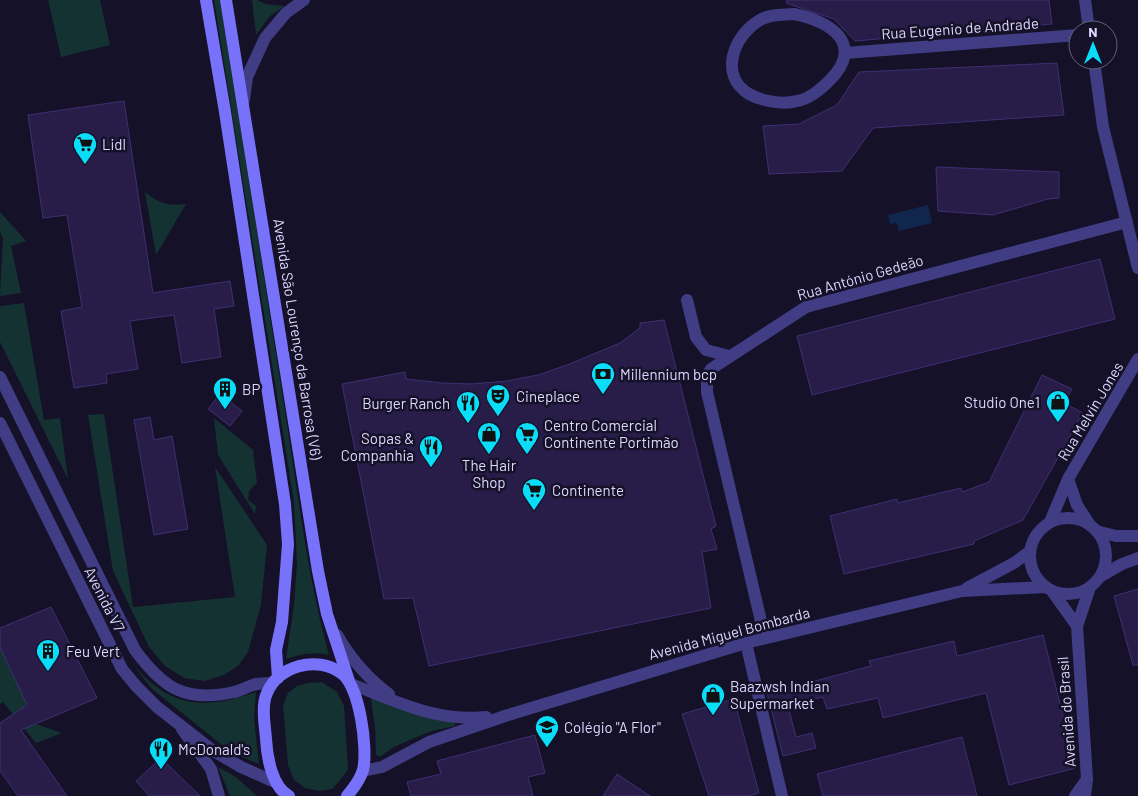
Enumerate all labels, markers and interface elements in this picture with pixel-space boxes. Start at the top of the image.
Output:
street label: Rua Eugenio de Andrade [881,14,1039,42]
north arrow [1068,20,1118,70]
text: N [1088,23,1098,40]
supermarket icon: Lidl [72,131,98,165]
place label: Lidl [102,135,126,153]
street label: Avenida São Lourenço da Barrosa (V6) [270,217,326,461]
street label: Rua António Gedeão [795,250,925,304]
street label: Rua Melvin Jones [1053,358,1127,464]
bank icon: Millennium bcp [590,361,616,395]
place label: Millennium bcp [620,365,717,383]
building icon: BP [212,376,238,410]
place label: BP [242,380,260,398]
theatre icon: Cineplace [485,383,511,417]
place label: Cineplace [516,387,580,405]
shop icon: Studio One1 [1045,389,1071,423]
restaurant icon: Burger Ranch [455,390,481,424]
place label: Studio One1 [964,393,1040,411]
place label: Burger Ranch [362,394,450,412]
place label: Centro Comercial Continente Portimão [544,416,679,451]
shop icon: The Hair Shop [476,421,502,455]
supermarket icon: Centro Comercial Continente Portimão [514,421,540,455]
place label: Sopas & Companhia [341,429,414,464]
restaurant icon: Sopas & Companhia [418,434,444,468]
place label: The Hair Shop [462,456,517,491]
supermarket icon: Continente [521,477,547,511]
place label: Continente [552,481,624,499]
street label: Avenida V7 [81,564,129,634]
street label: Avenida Miguel Bombarda [646,603,812,663]
building icon: Feu Vert [35,638,61,672]
place label: Feu Vert [66,642,120,660]
street label: Avenida do Brasil [1053,656,1079,768]
place label: Baazwsh Indian Supermarket [730,677,830,712]
shop icon: Baazwsh Indian Supermarket [700,682,726,716]
school or university icon: Colégio "A Flor" [534,714,560,748]
place label: Colégio "A Flor" [564,718,661,736]
restaurant icon: McDonald's [148,736,174,770]
place label: McDonald's [178,740,250,758]

